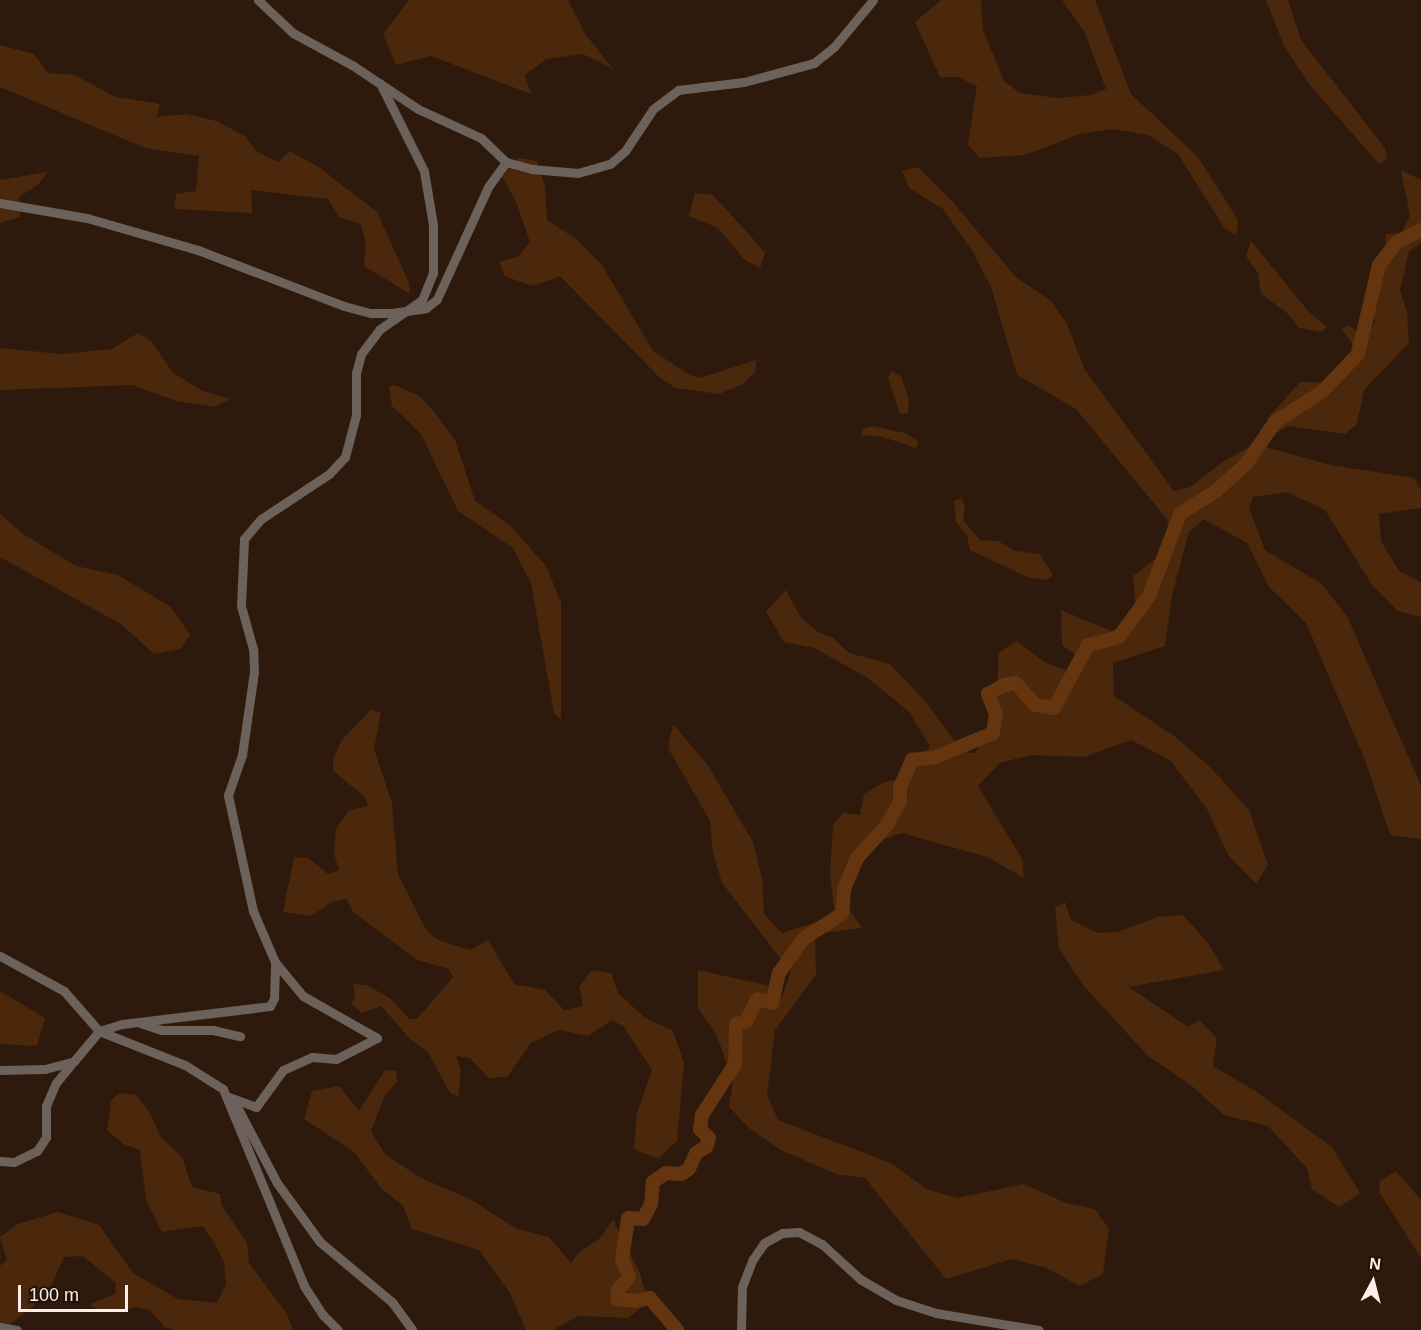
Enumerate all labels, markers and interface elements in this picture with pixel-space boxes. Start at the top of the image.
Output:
north arrow [1343,1252,1403,1312]
text: N [1368,1254,1382,1273]
scale bar [21,1273,130,1311]
text: 100 m [29,1285,79,1305]

